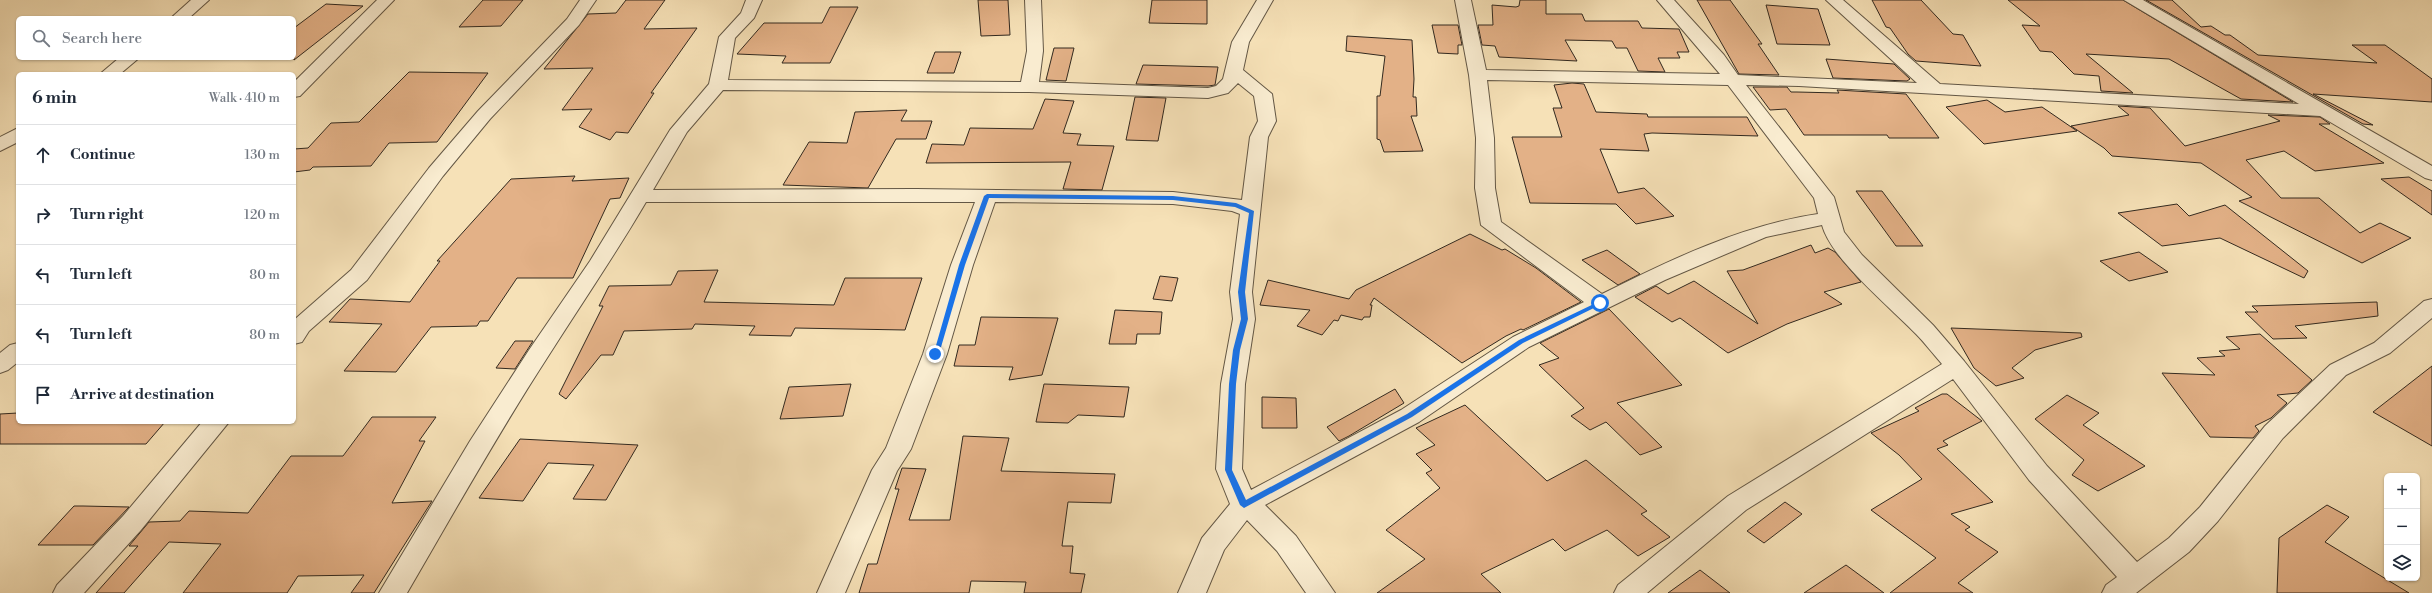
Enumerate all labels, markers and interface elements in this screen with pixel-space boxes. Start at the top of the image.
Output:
search box [16,16,296,60]
icon: search [30,27,52,49]
text: Search here [62,29,142,48]
text: 6 min [32,87,77,109]
text: Walk · 410 m [209,90,280,106]
icon: ahead [32,144,54,166]
text: Continue [70,145,135,164]
text: 130 m [245,147,280,163]
icon: right [32,204,54,226]
text: Turn right [70,205,144,224]
text: 120 m [244,207,280,223]
icon: left [32,264,54,286]
text: Turn left [70,265,132,284]
text: 80 m [249,267,280,283]
route start [1591,294,1609,312]
icon: left [32,324,54,346]
text: Turn left [70,325,132,344]
text: 80 m [249,327,280,343]
route end [926,345,944,363]
icon: arrive [32,384,54,406]
text: Arrive at destination [70,385,214,404]
map controls [2384,473,2420,581]
button: + [2384,473,2420,509]
button: − [2384,509,2420,545]
button: layers [2384,545,2420,581]

